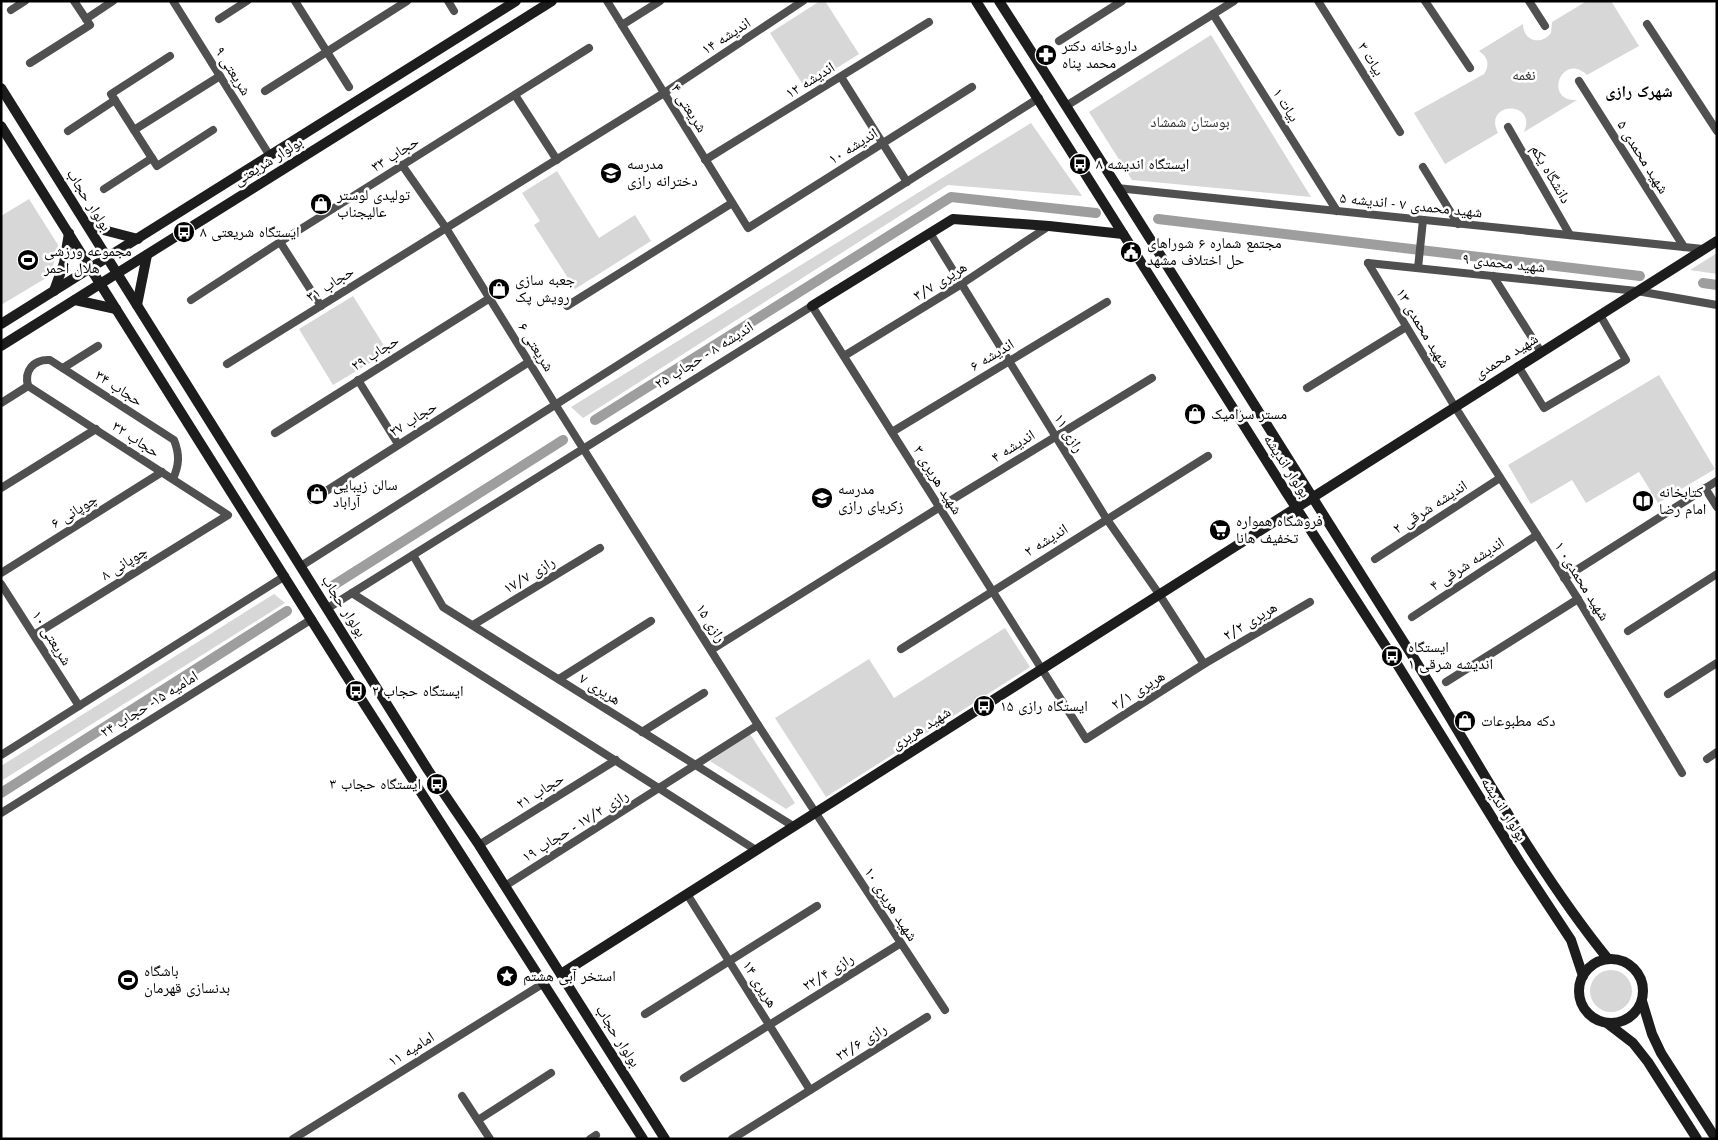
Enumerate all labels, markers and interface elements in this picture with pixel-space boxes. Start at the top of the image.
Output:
street label: اندیشه ۱۴ [697,12,755,60]
place label: داروخانه دکتر محمد پناه [1061,35,1137,74]
street label: بیات ۳ [1352,38,1390,80]
street label: شریعتی ۹ [209,42,257,100]
pharmacy icon: داروخانه دکتر محمد پناه [1034,43,1058,67]
street label: اندیشه ۱۲ [781,56,839,104]
park label: نغمه [1512,64,1536,86]
street label: شریعتی ۴ [665,79,713,137]
district label: شهرک رازی [1605,80,1673,103]
street label: بیات ۱ [1267,84,1305,126]
park label: بوستان شمشاد [1150,111,1230,133]
street label: شهید محمدی ۵ [1612,116,1674,198]
street label: اندیشه ۱۰ [824,122,882,170]
street label: حجاب ۳۳ [367,130,424,177]
street label: بولوار شریعتی [229,131,307,191]
street label: دانشگاه یکم [1525,140,1577,208]
bus stop icon: ایستگاه اندیشه ۸ [1068,152,1092,176]
place label: مدرسه دخترانه رازی [627,153,698,192]
place label: ایستگاه اندیشه ۸ [1096,153,1189,175]
school or university icon: مدرسه دخترانه رازی [599,161,623,185]
street label: بولوار حجاب [61,164,117,236]
place label: تولیدی لوستر عالیجناب [336,184,411,223]
street label: شهید محمدی ۷ - اندیشه ۵ [1339,187,1484,223]
shop icon: تولیدی لوستر عالیجناب [309,192,333,216]
bus stop icon: ایستگاه شریعتی ۸ [172,220,196,244]
place label: ایستگاه شریعتی ۸ [200,221,300,243]
place label: مجتمع شماره ۶ شوراهای حل اختلاف مشهد [1147,232,1282,271]
place label: مجموعه ورزشی هلال احمر [43,240,132,279]
public building icon: مجتمع شماره ۶ شوراهای حل اختلاف مشهد [1119,240,1143,264]
sports icon: مجموعه ورزشی هلال احمر [16,248,40,272]
street label: شهید محمدی ۹ [1461,248,1547,278]
street label: هریری ۳/۷ [909,256,971,306]
street label: حجاب ۳۱ [302,260,359,307]
place label: جعبه سازی رویش پک [515,269,576,308]
shop icon: جعبه سازی رویش پک [487,277,511,301]
street label: شهید محمدی ۱۳ [1390,284,1456,372]
street label: اندیشه ۸ - حجاب ۲۵ [650,316,758,394]
street label: شریعتی ۶ [512,318,560,376]
street label: شهید محمدی [1470,328,1542,384]
street label: حجاب ۲۹ [347,329,404,376]
street label: اندیشه ۶ [966,333,1018,377]
street label: حجاب ۳۴ [91,364,148,412]
street label: حجاب ۲۷ [385,395,442,442]
shop icon: مستر سرامیک [1183,402,1207,426]
place label: مستر سرامیک [1211,403,1287,425]
street label: رازی ۱۱ [1048,409,1090,457]
street label: حجاب ۳۲ [108,415,165,463]
street label: اندیشه ۴ [987,424,1039,468]
street label: بولوار اندیشه [1258,430,1316,502]
street label: شهید هریری ۳ [908,441,968,519]
place label: سالن زیبایی آراباد [333,474,398,513]
street label: اندیشه شرقی ۲ [1388,475,1472,539]
place label: مدرسه زکریای رازی [838,478,903,517]
place label: کتابخانه امام رضا [1659,481,1706,520]
shop icon: سالن زیبایی آراباد [305,482,329,506]
school or university icon: مدرسه زکریای رازی [810,486,834,510]
street label: چوپانی ۶ [46,488,102,534]
library icon: کتابخانه امام رضا [1631,489,1655,513]
place label: فروشگاه همواره تخفیف هانا [1236,510,1323,549]
street label: اندیشه ۲ [1020,518,1072,562]
supermarket icon: فروشگاه همواره تخفیف هانا [1208,518,1232,542]
street label: اندیشه شرقی ۴ [1425,532,1509,596]
street label: شهید محمدی۰ ۱ [1549,537,1615,625]
street label: چوپانی ۸ [96,540,152,586]
street label: رازی ۱۷/۷ [499,551,559,599]
street label: بولوار حجاب [316,570,372,642]
street label: هریری ۲/۲ [1219,596,1281,646]
street label: رازی ۱۵ [690,599,732,647]
street label: شریعتی ۱۰ [27,606,78,670]
place label: ایستگاه اندیشه شرقی ۱ [1408,636,1493,675]
bus stop icon: ایستگاه اندیشه شرقی ۱ [1380,644,1404,668]
street label: امامیه ۱۵- حجاب ۲۴ [96,665,202,743]
street label: هریری ۲/۱ [1107,665,1169,715]
street label: هریری ۷ [575,668,625,710]
bus stop icon: ایستگاه حجاب ۲ [344,679,368,703]
place label: ایستگاه حجاب ۲ [372,680,464,702]
bus stop icon: ایستگاه رازی ۱۵ [972,694,996,718]
place label: ایستگاه رازی ۱۵ [1000,695,1088,717]
street label: شهید هریری [887,701,955,755]
shop icon: دکه مطبوعات [1453,709,1477,733]
place label: دکه مطبوعات [1481,710,1555,732]
street label: حجاب ۲۱ [512,767,569,814]
bus stop icon: ایستگاه حجاب ۳ [425,772,449,796]
place label: ایستگاه حجاب ۳ [329,773,421,795]
street label: بولوار اندیشه [1476,773,1532,845]
street label: رازی ۱۷/۲ - حجاب ۱۹ [517,784,633,868]
street label: شهید هریری ۱۰ [859,862,923,946]
street label: رازی ۲۲/۴ [798,947,858,996]
street label: هریری ۱۴ [737,956,783,1012]
place label: باشگاه بدنسازی قهرمان [144,960,230,999]
place icon: استخر آبی هشتم [495,964,519,988]
place label: استخر آبی هشتم [523,965,616,987]
sports icon: باشگاه بدنسازی قهرمان [116,968,140,992]
street label: بولوار حجاب [590,1000,646,1072]
street label: رازی ۲۲/۶ [831,1017,891,1066]
street label: امامیه ۱۱ [383,1026,439,1072]

